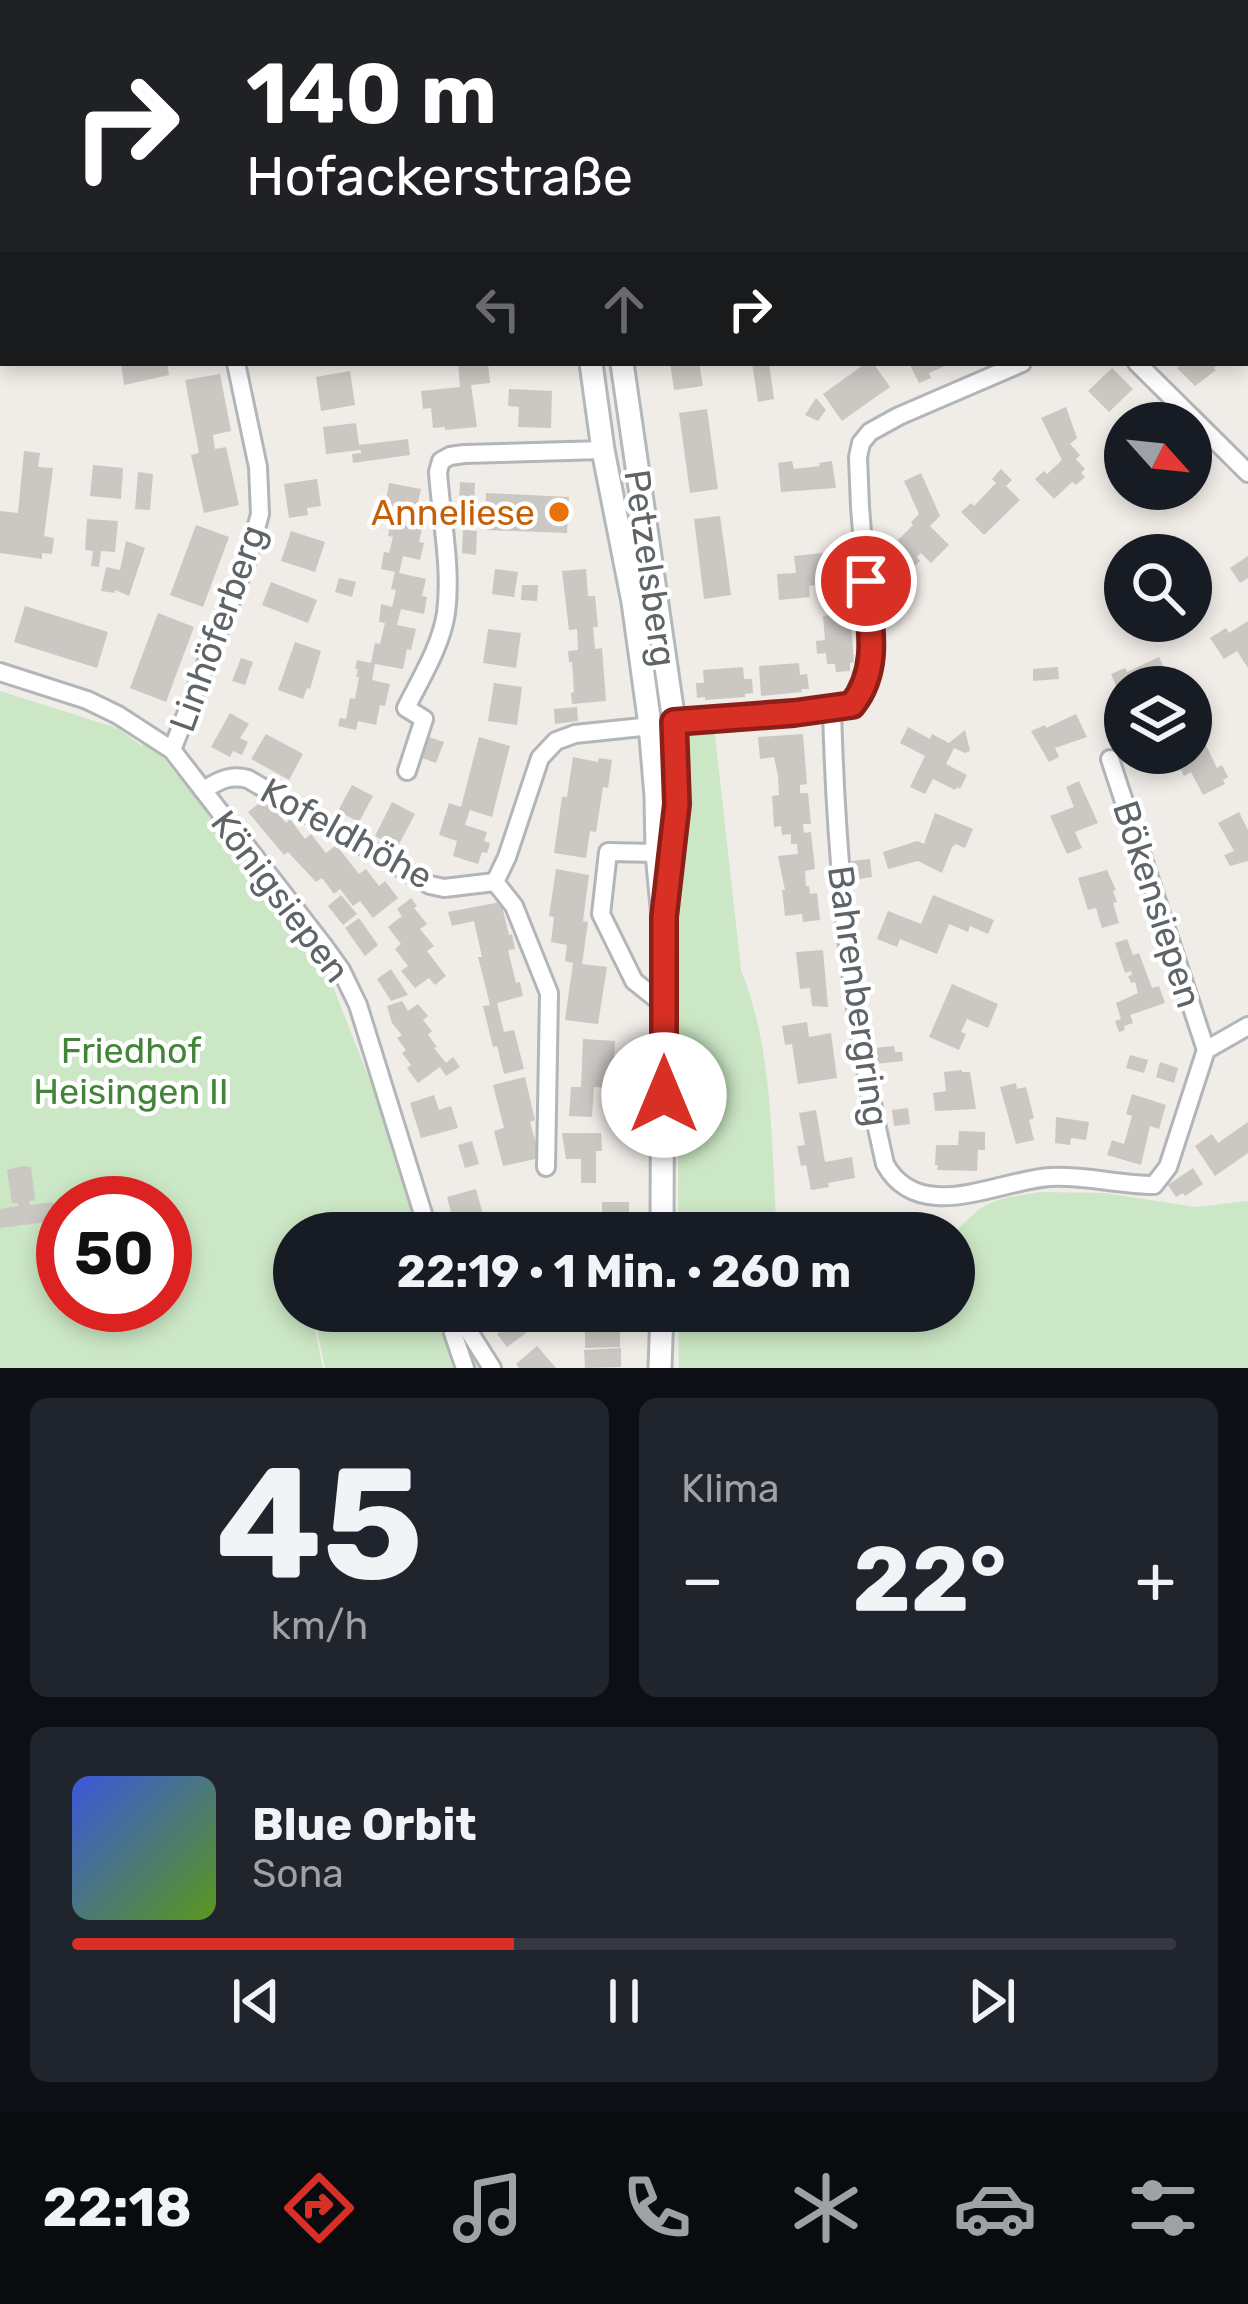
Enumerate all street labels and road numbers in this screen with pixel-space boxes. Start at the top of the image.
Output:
street label: Petzelsberg [615,467,686,669]
street label: Linhöferberg [160,519,275,737]
street label: Kofeldhöhe [253,769,440,898]
street label: Bökensiepen [1104,795,1211,1013]
street label: Königsiepen [202,802,359,991]
street label: Bahrenbergring [819,863,898,1129]

